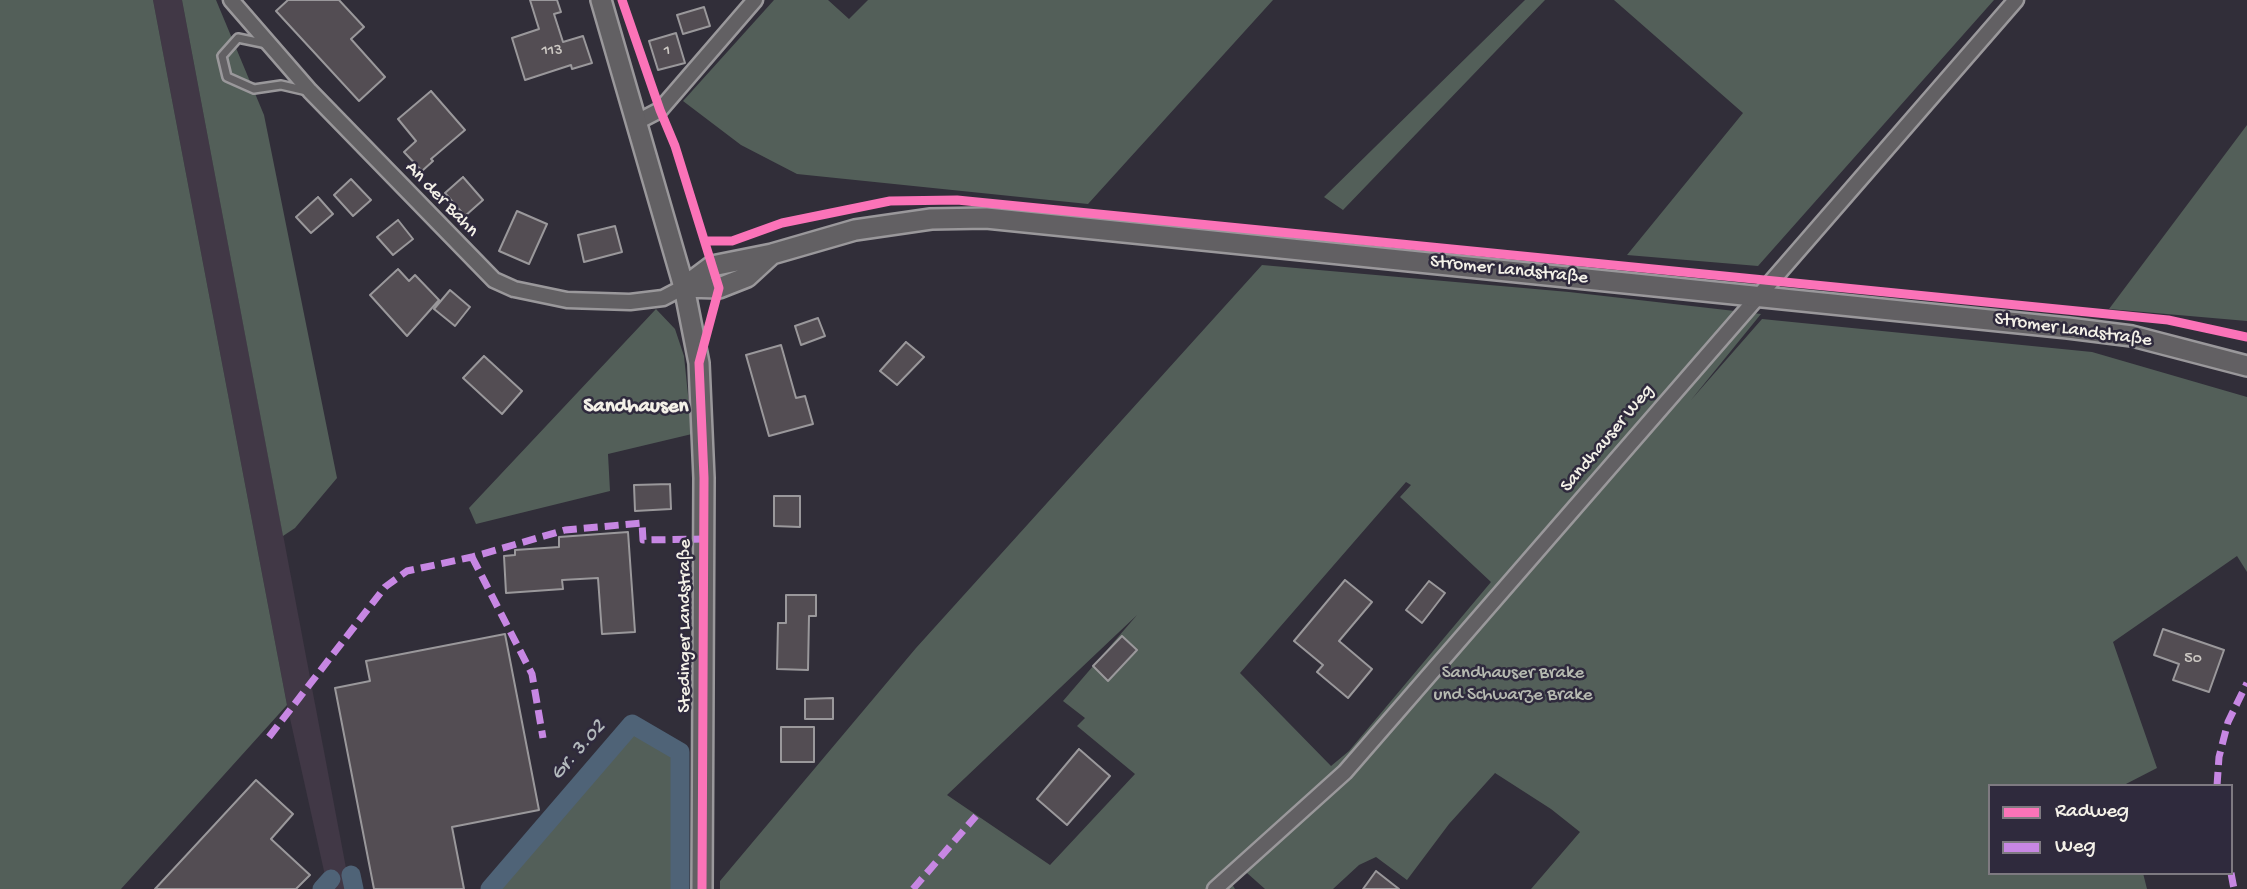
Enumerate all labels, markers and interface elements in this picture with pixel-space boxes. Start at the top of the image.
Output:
house number: 113 [541,42,563,62]
house number: 1 [664,42,670,62]
street label: An der Bahn [399,157,483,243]
street label: Stromer Landstraße [1429,251,1589,291]
street label: Stromer Landstraße [1993,309,2153,353]
street label: Sandhauser Weg [1556,380,1660,498]
district label: Sandhausen [583,395,689,421]
street label: Stedinger Landstraße [675,539,697,713]
house number: 50 [2184,650,2202,670]
park label: Sandhauser Brake und Schwarze Brake [1434,663,1592,707]
water label: Gr. 3.02 [546,716,612,786]
legend [1988,784,2233,875]
text: Radweg [2055,800,2129,825]
text: Weg [2055,835,2096,860]

